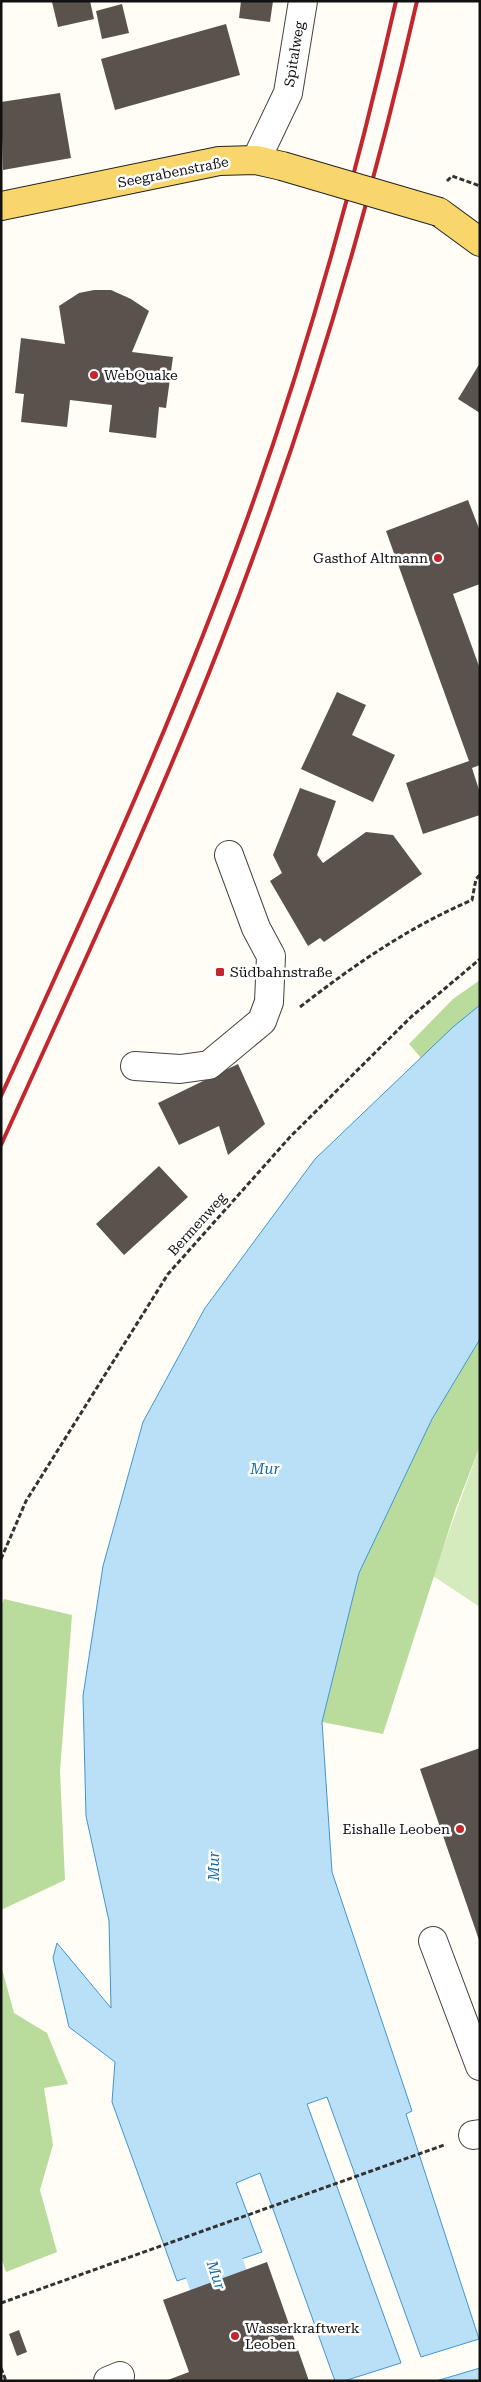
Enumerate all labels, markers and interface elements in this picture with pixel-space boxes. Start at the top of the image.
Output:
street label: Spitalweg [281,20,307,88]
street label: Seegrabenstraße [116,153,230,191]
place label: WebQuake [104,367,178,383]
marker: WebQuake [88,369,100,381]
place label: Gasthof Altmann [313,550,428,566]
marker: Gasthof Altmann [432,552,444,564]
place label: Südbahnstraße [230,964,333,980]
marker: Südbahnstraße [214,966,226,978]
street label: Bermenweg [165,1189,229,1259]
water label: Mur [249,1460,280,1478]
place label: Eishalle Leoben [342,1821,450,1837]
marker: Eishalle Leoben [454,1823,466,1835]
water label: Mur [205,1851,223,1882]
water label: Mur [202,2257,230,2293]
place label: Wasserkraftwerk Leoben [245,2320,360,2352]
marker: Wasserkraftwerk Leoben [229,2330,241,2342]

